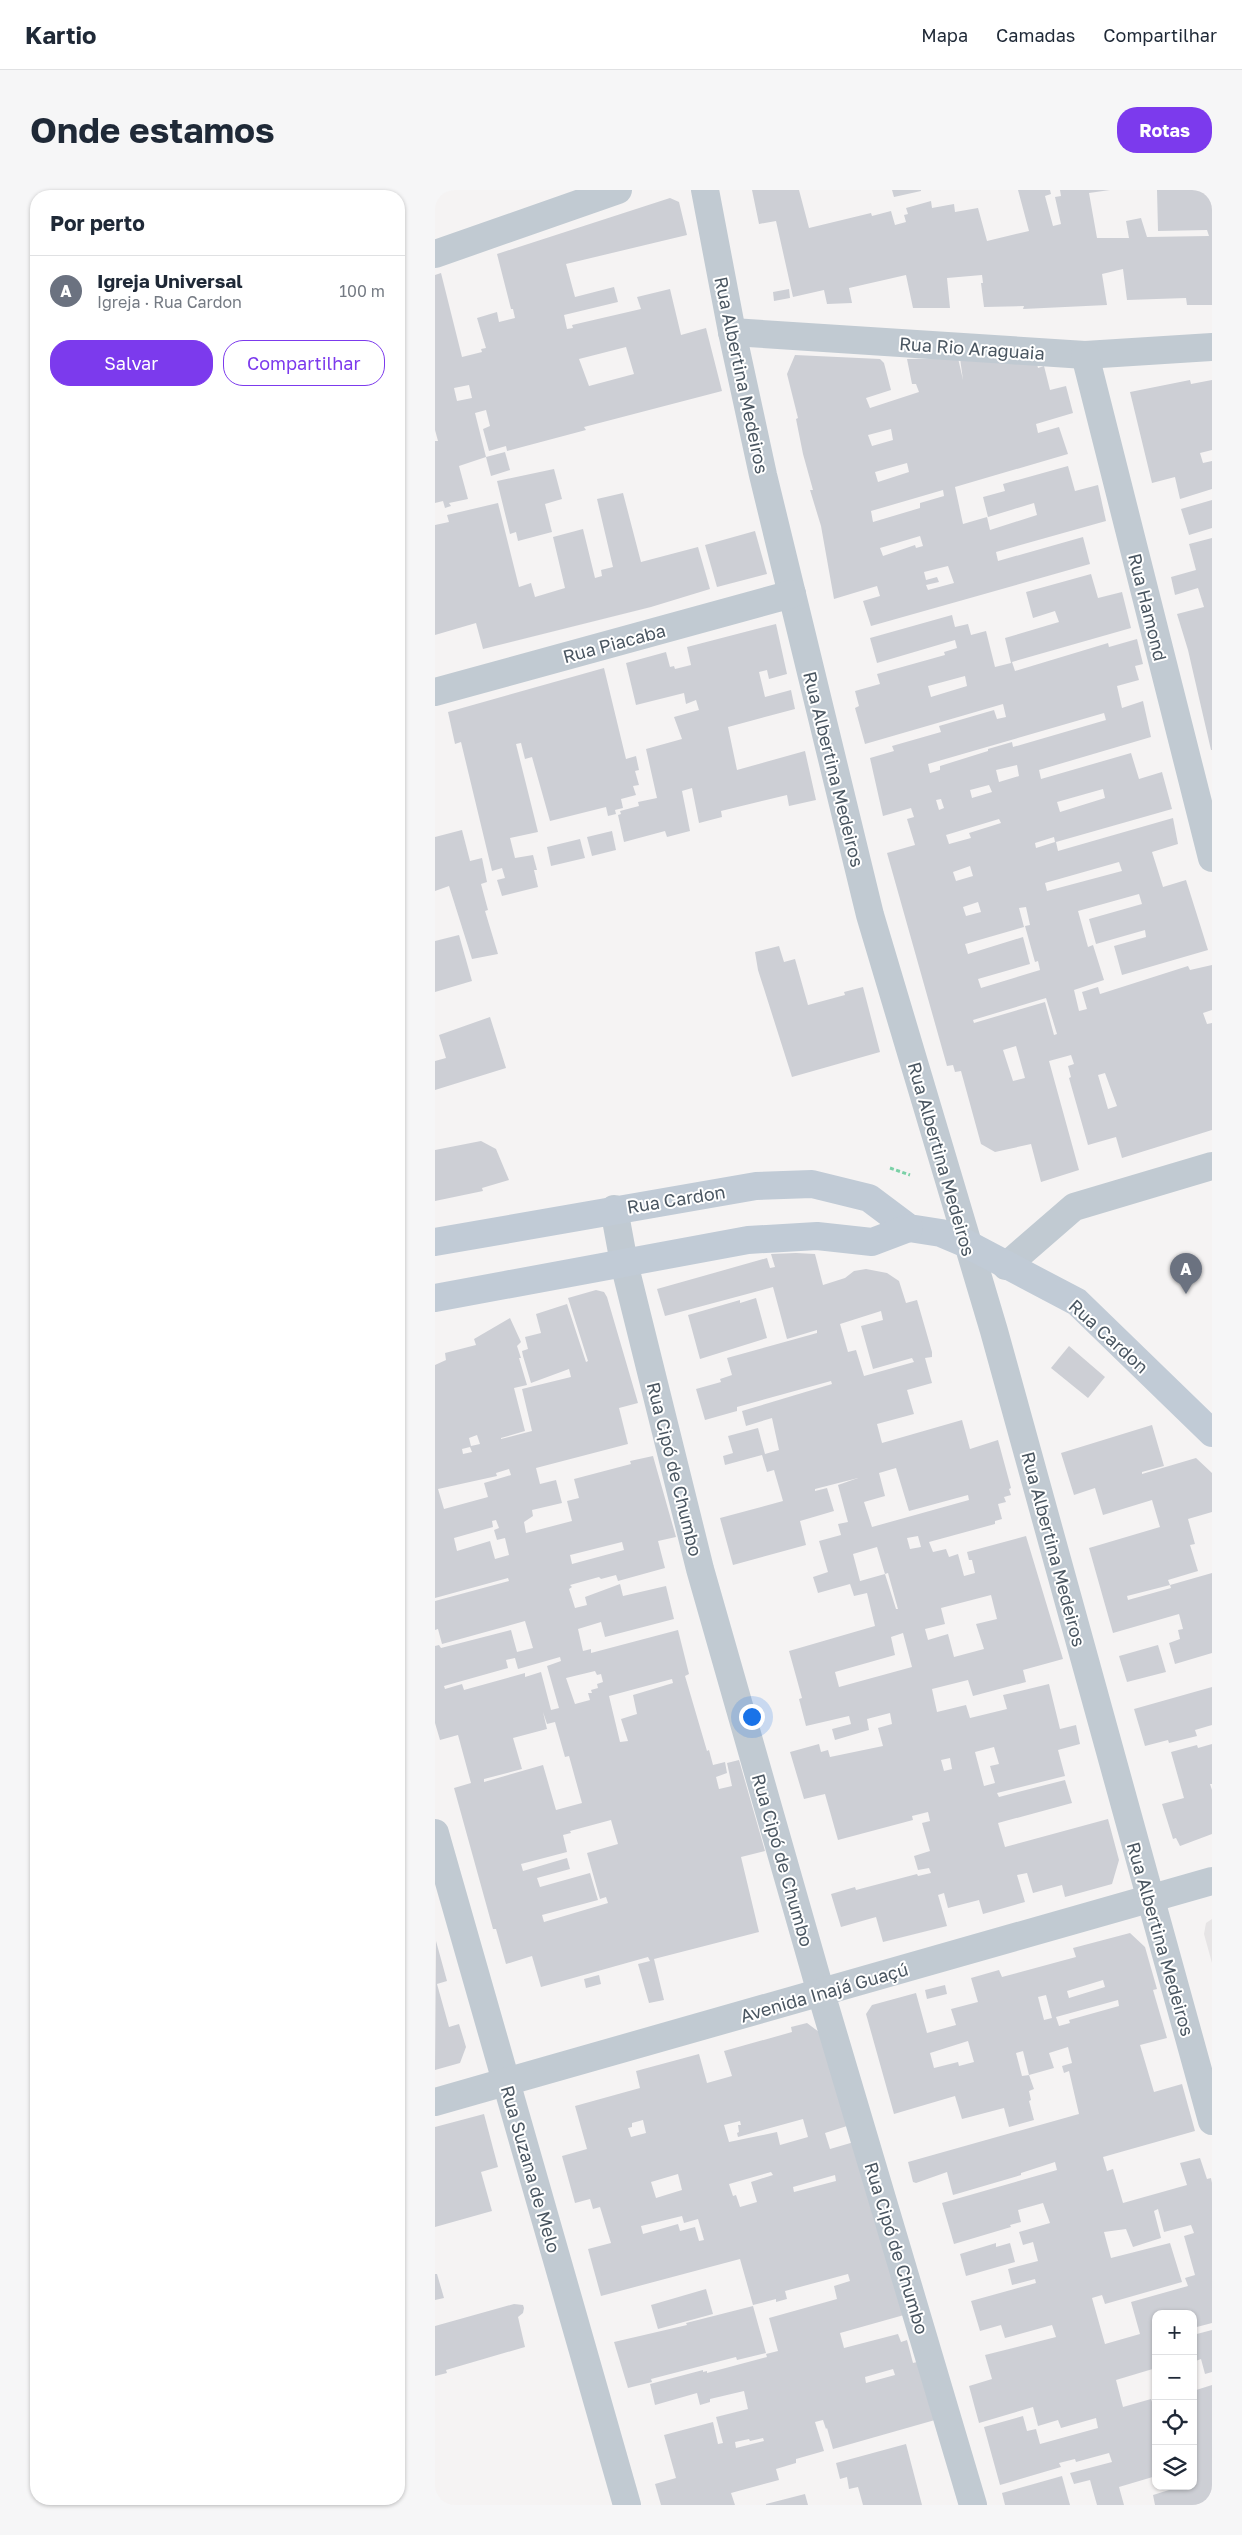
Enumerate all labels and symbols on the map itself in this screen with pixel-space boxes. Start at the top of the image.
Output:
street label: Rua Albertina Medeiros [710,274,774,476]
street label: Rua Rio Araguaia [898,332,1046,364]
street label: Rua Hamond [1124,551,1172,663]
street label: Rua Piacaba [560,619,668,667]
street label: Rua Albertina Medeiros [799,669,869,869]
street label: Rua Albertina Medeiros [904,1059,980,1259]
street label: Rua Cardon [625,1180,727,1218]
pin: A [1170,1253,1202,1294]
street label: Rua Cardon [1065,1294,1153,1378]
street label: Rua Cipó de Chumbo [643,1380,707,1558]
street label: Rua Albertina Medeiros [1017,1449,1091,1649]
your location [739,1704,765,1730]
street label: Rua Cipó de Chumbo [748,1771,818,1949]
street label: Rua Albertina Medeiros [1123,1839,1199,2039]
street label: Avenida Inajá Guaçú [738,1957,910,2027]
street label: Rua Suzana de Melo [497,2083,565,2255]
street label: Rua Cipó de Chumbo [860,2159,934,2337]

